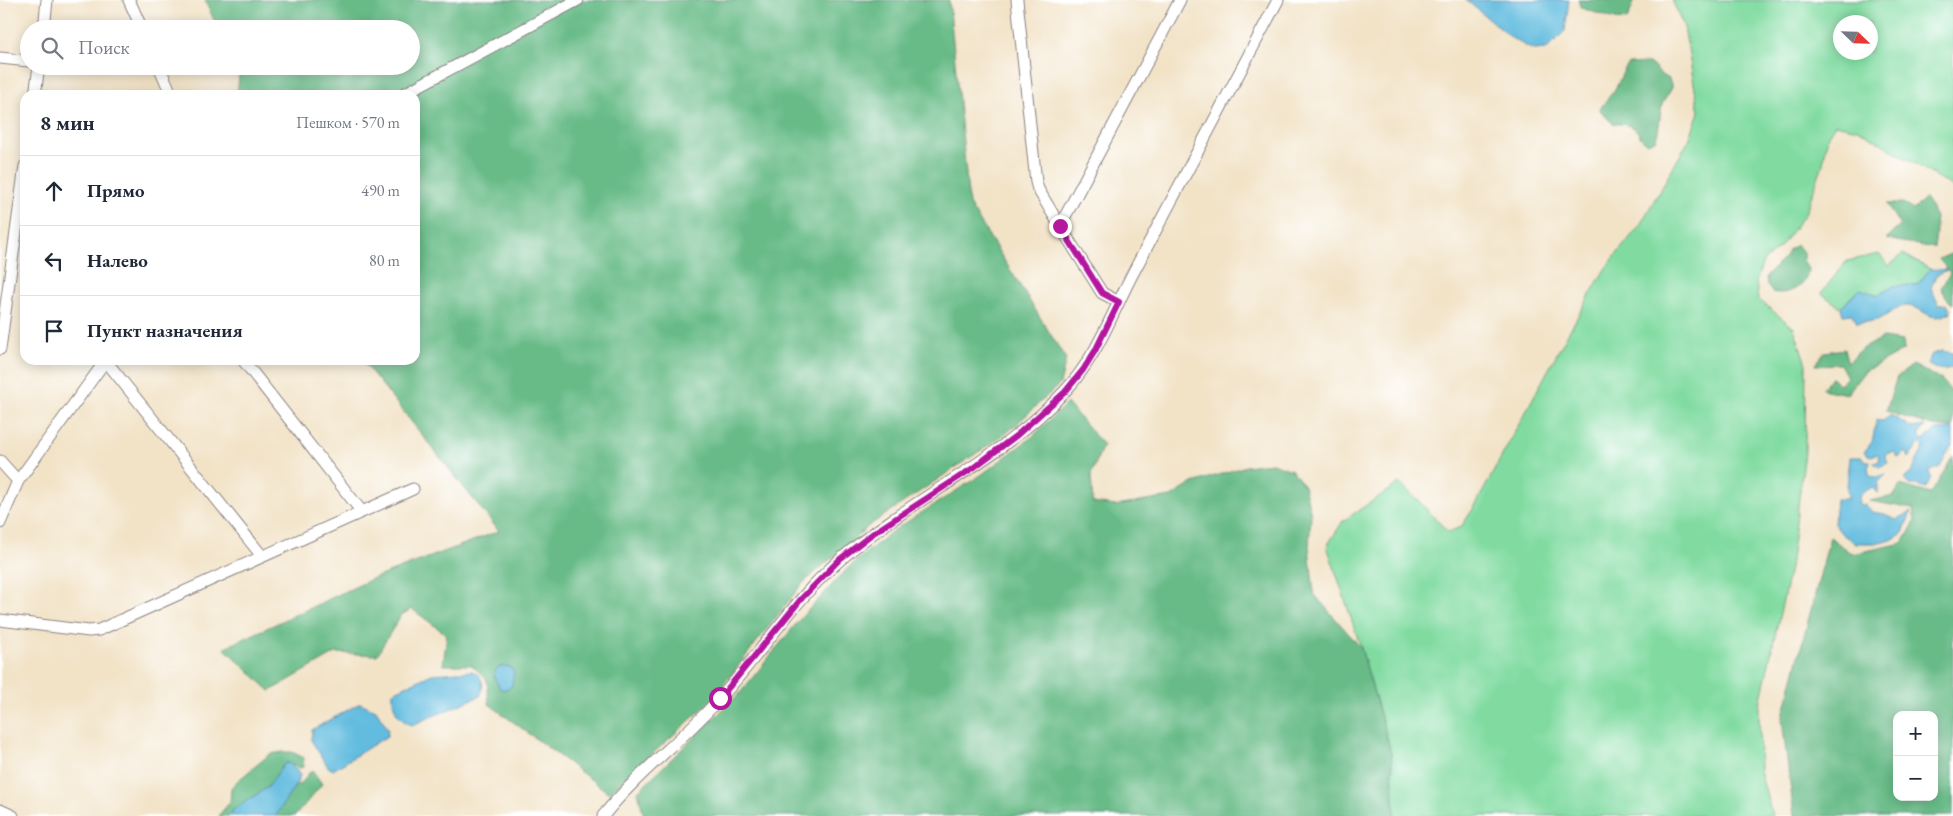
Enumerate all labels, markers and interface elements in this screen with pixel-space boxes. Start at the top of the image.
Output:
north arrow [1833,15,1878,60]
search box [20,20,420,75]
icon: search [38,34,66,62]
text: Поиск [78,35,130,60]
text: 8 мин [40,109,95,136]
text: Пешком · 570 m [296,112,400,133]
icon: ahead [40,177,68,205]
text: Прямо [87,178,145,203]
text: 490 m [361,180,400,201]
route end [1049,215,1072,238]
icon: left [40,247,68,275]
text: Налево [87,248,148,273]
text: 80 m [369,250,400,271]
icon: arrive [40,317,68,345]
text: Пункт назначения [87,318,243,343]
route start [709,687,732,710]
map controls [1893,711,1938,801]
button: + [1893,711,1938,756]
button: − [1893,756,1938,801]

